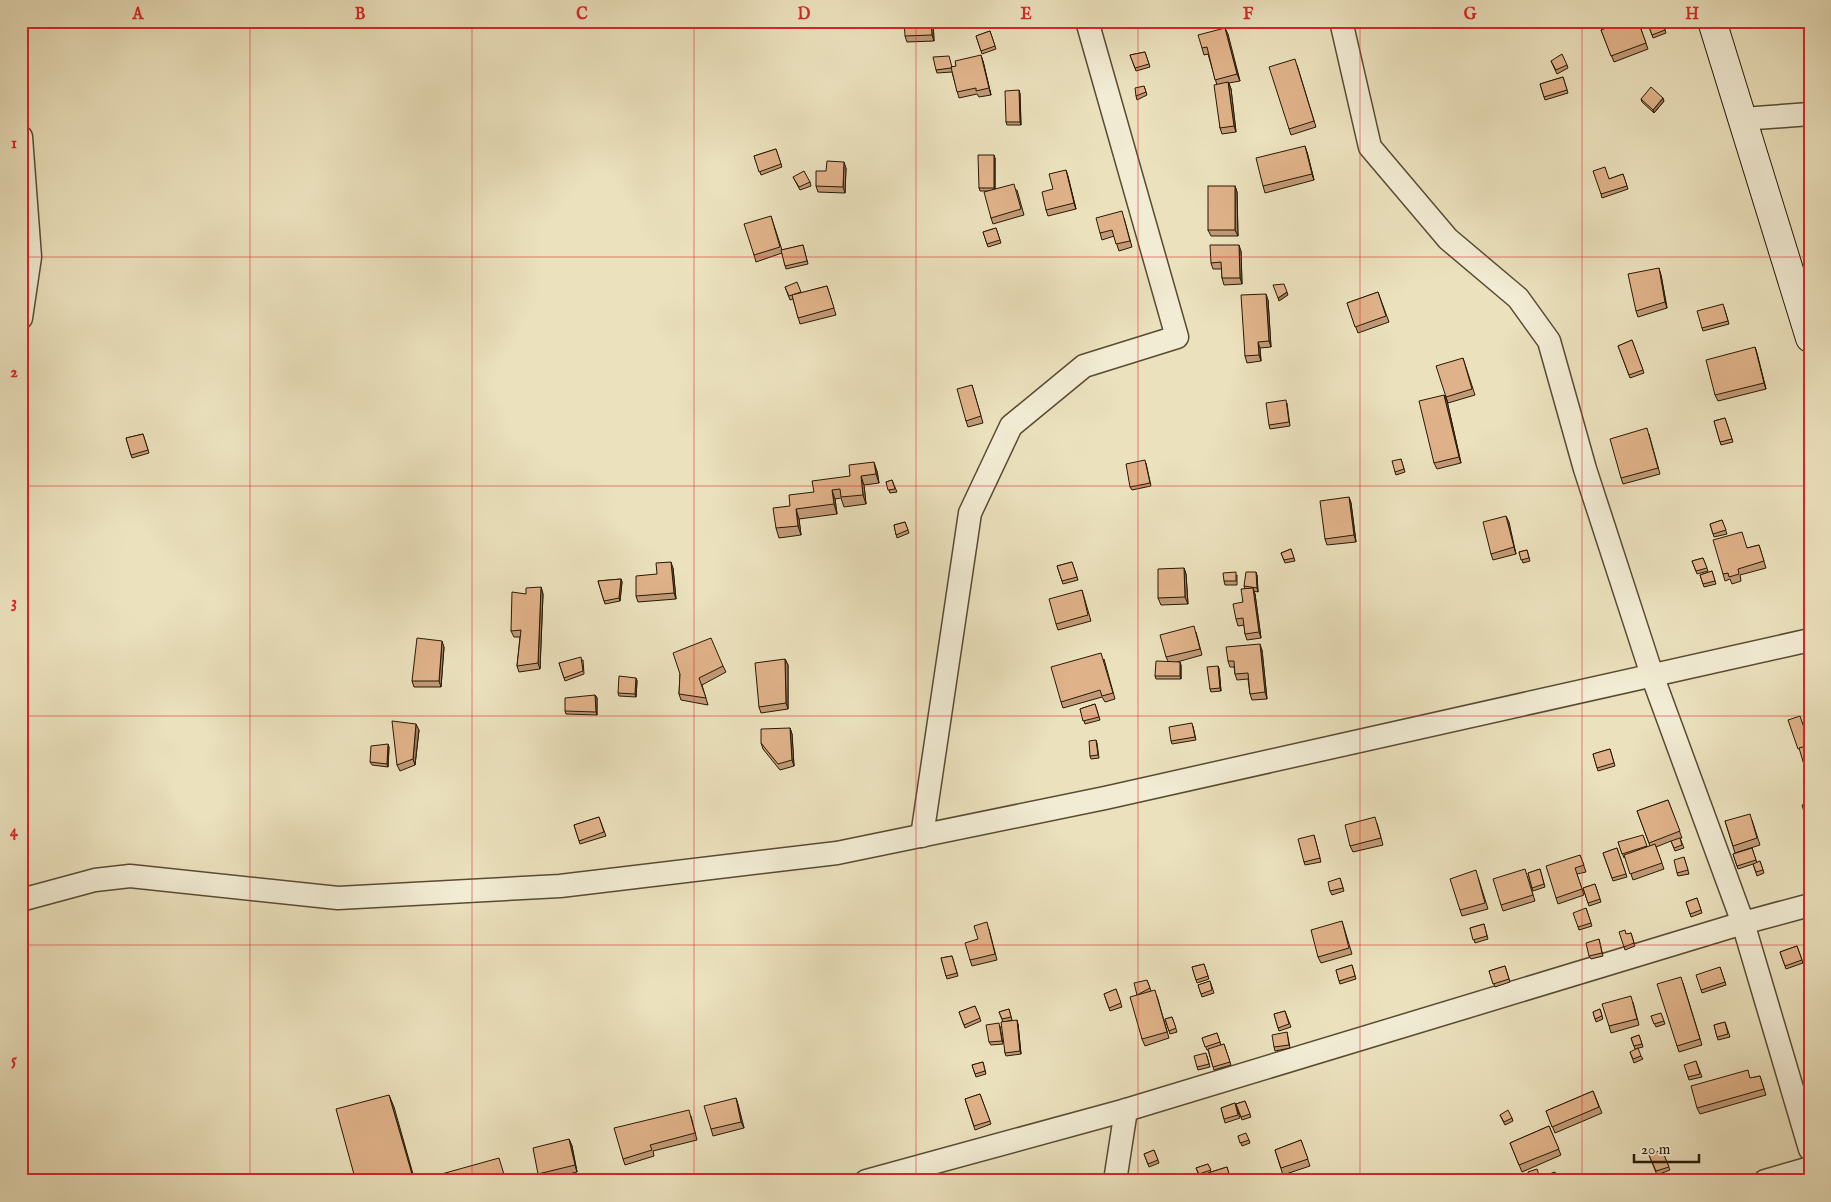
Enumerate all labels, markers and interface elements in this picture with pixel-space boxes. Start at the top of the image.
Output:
text: A [132,5,145,25]
text: B [355,5,366,25]
text: C [576,5,588,25]
text: D [798,5,811,25]
text: E [1020,5,1032,25]
text: F [1243,5,1254,25]
text: G [1464,5,1477,25]
text: H [1685,5,1699,25]
text: 1 [11,134,17,154]
text: 2 [10,363,18,383]
text: 3 [11,593,17,613]
text: 4 [10,822,19,842]
text: 5 [11,1051,17,1071]
scale bar [1634,1132,1698,1164]
text: 20 m [1641,1140,1671,1159]

